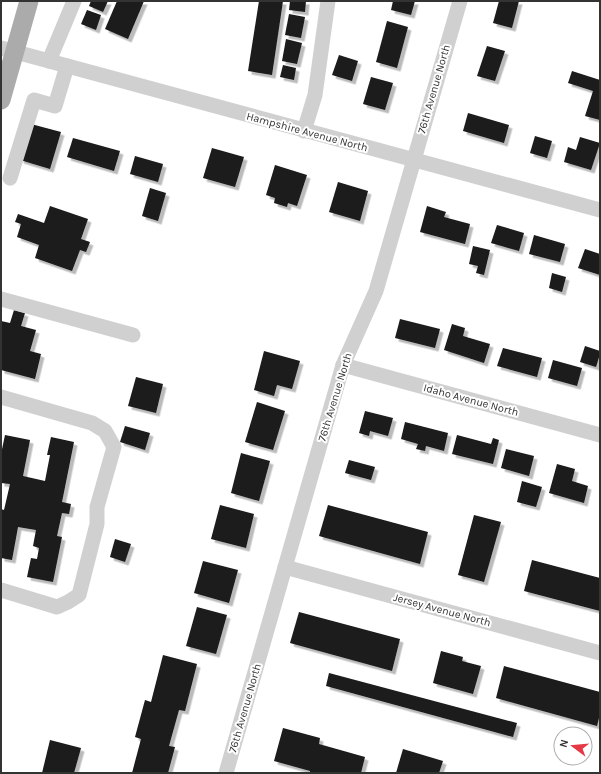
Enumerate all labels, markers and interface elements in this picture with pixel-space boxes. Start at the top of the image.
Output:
street label: 76th Avenue North [415,43,453,135]
street label: Hampshire Avenue North [245,110,369,154]
street label: 76th Avenue North [315,351,355,443]
street label: Idaho Avenue North [422,381,520,419]
street label: Jersey Avenue North [392,591,492,629]
street label: 76th Avenue North [226,662,264,754]
north arrow [553,726,593,766]
text: N [557,738,571,749]

